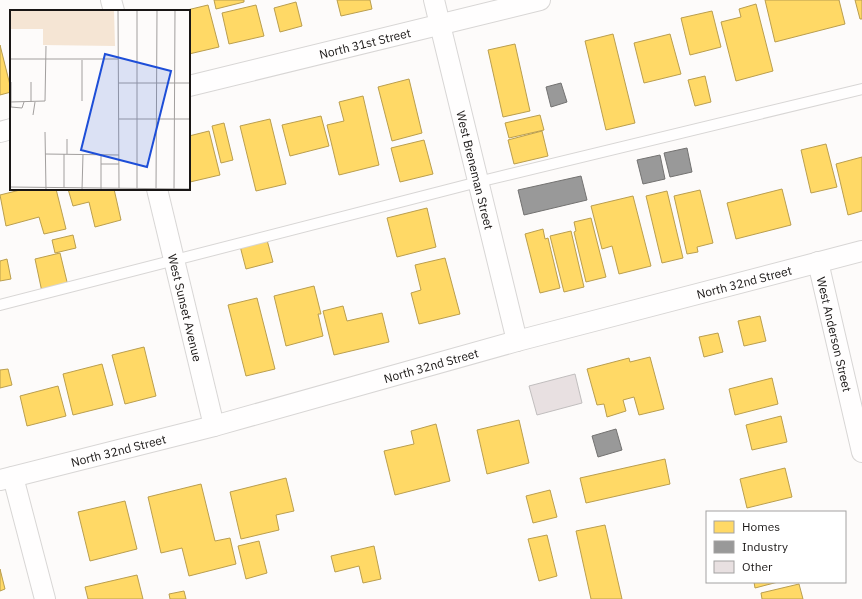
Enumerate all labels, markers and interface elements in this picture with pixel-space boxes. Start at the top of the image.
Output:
inset map [10,10,190,190]
street label: North 31st Street [317,24,412,61]
street label: West Breneman Street [454,109,497,231]
street label: West Sunset Avenue [165,252,206,363]
street label: North 32nd Street [695,262,793,301]
street label: West Anderson Street [814,275,855,393]
street label: North 32nd Street [382,345,480,386]
street label: North 32nd Street [69,431,167,469]
legend [706,511,846,583]
text: Homes [742,519,780,534]
text: Industry [742,539,788,554]
text: Other [742,559,773,574]

